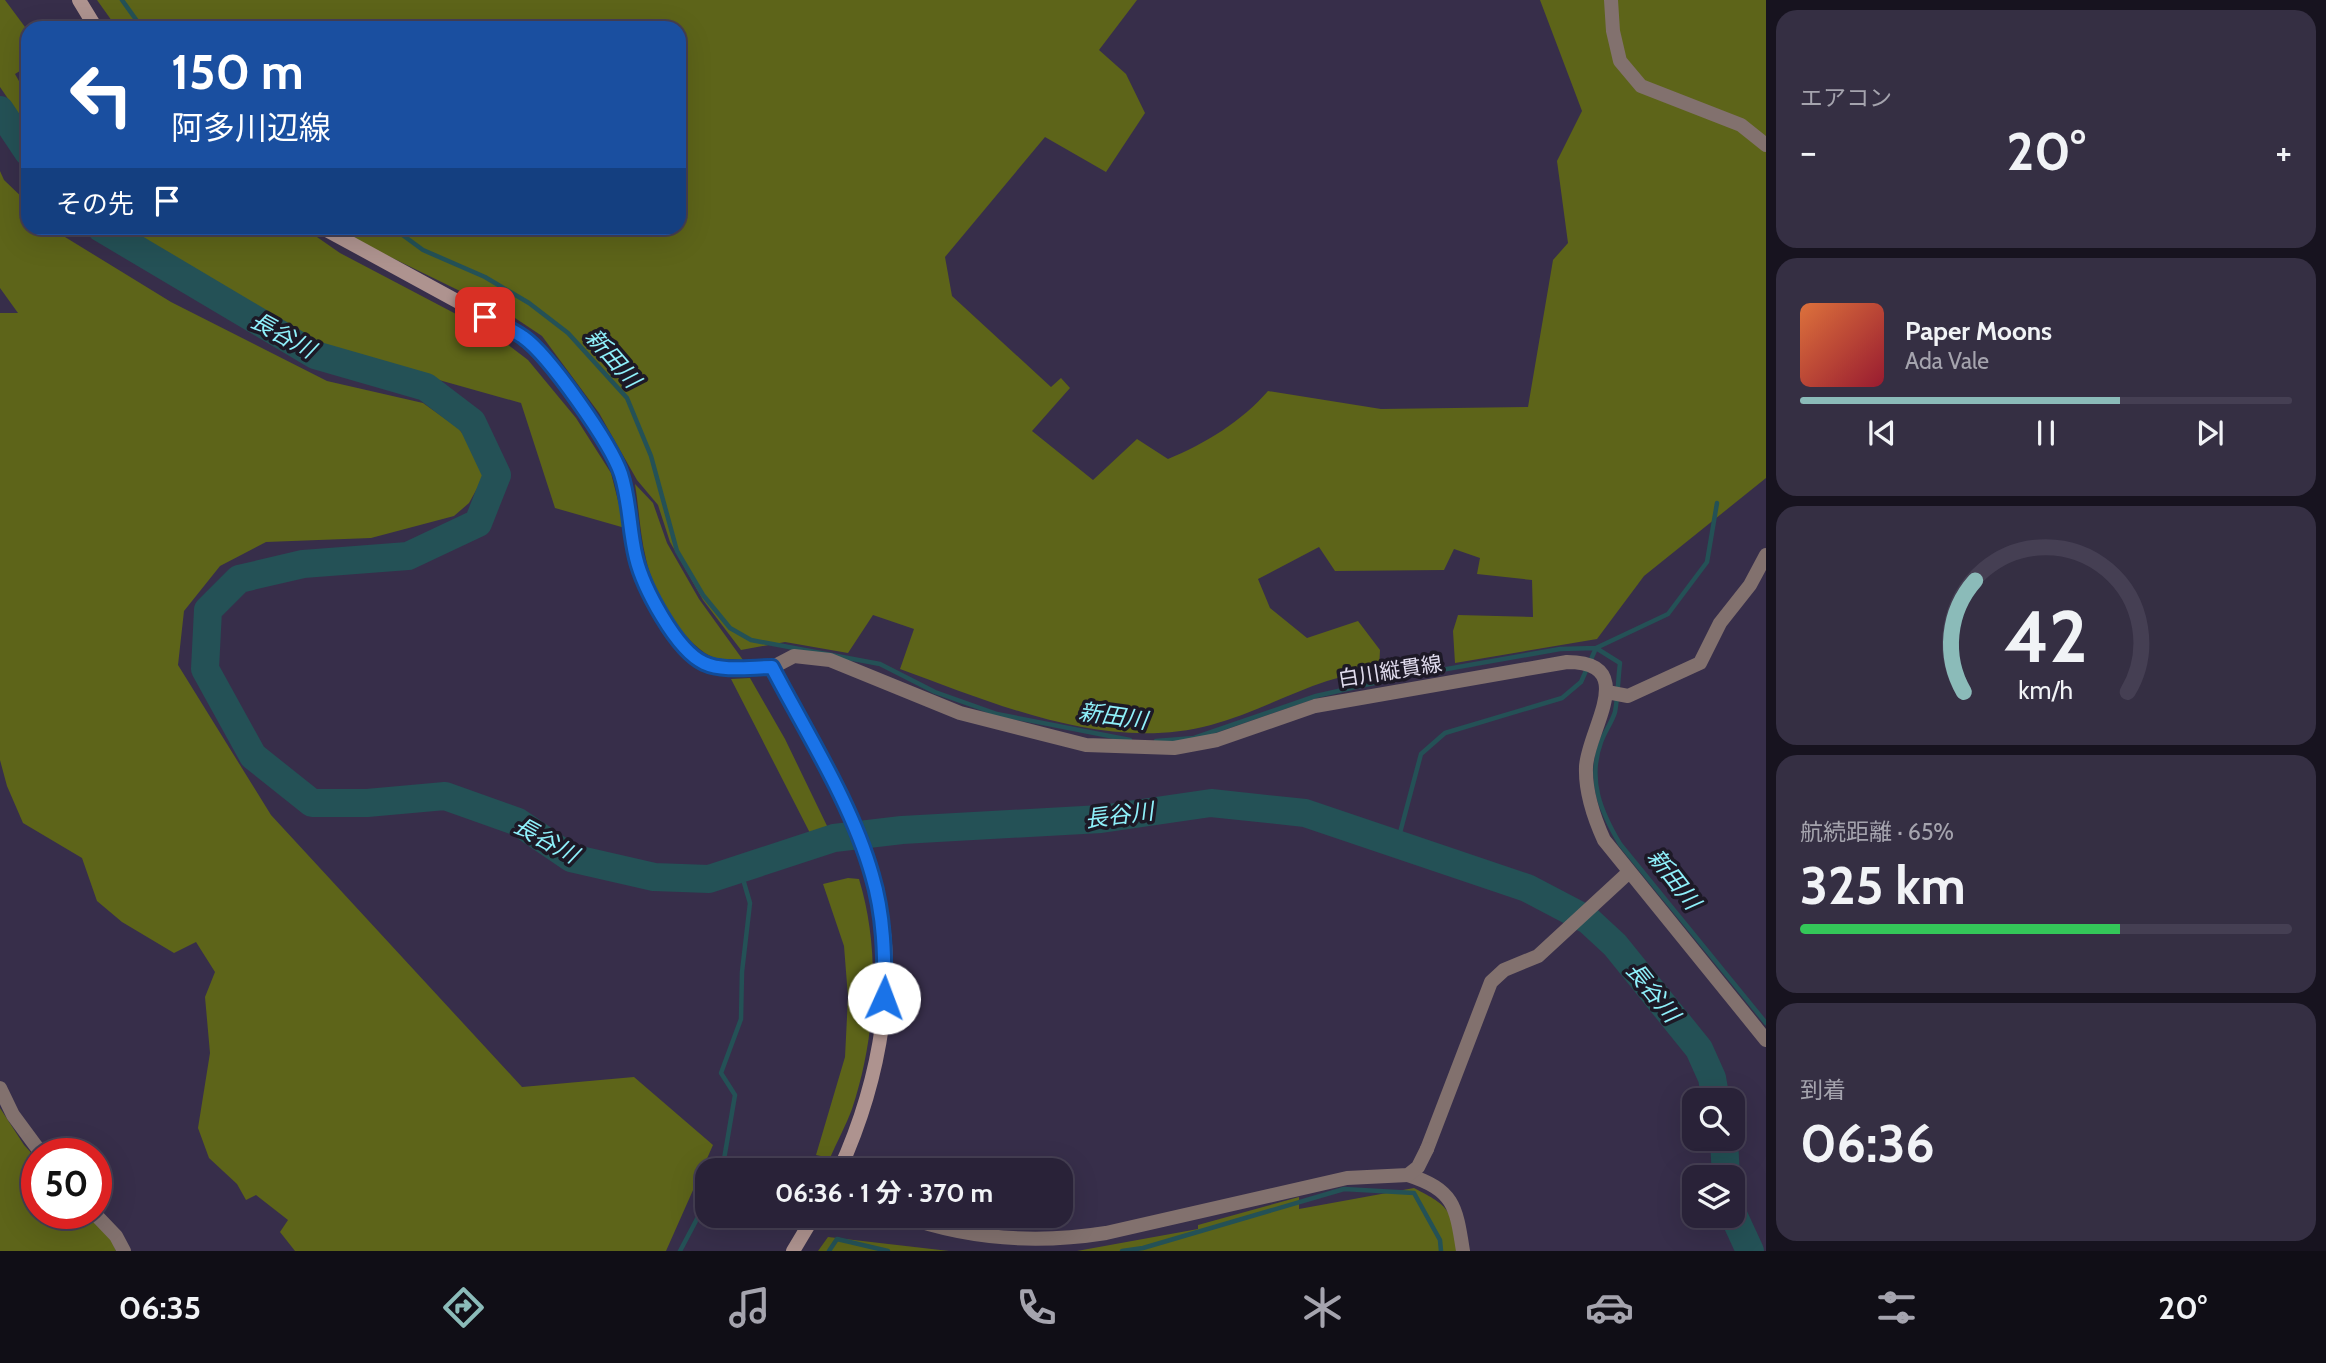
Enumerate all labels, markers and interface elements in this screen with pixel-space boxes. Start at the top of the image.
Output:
text: 150 m [171,42,304,101]
icon: left [56,49,147,140]
text: エアコン [1800,84,1892,112]
text: 阿多川辺線 [171,108,331,147]
text: 20° [2006,120,2086,183]
text: − [1800,128,1817,175]
text: + [2275,128,2292,175]
icon: arrive [148,182,186,220]
text: その先 [56,188,134,220]
pin [455,287,515,347]
icon: arrive [466,298,504,336]
water label: 長谷川 [246,306,323,365]
text: Paper Moons [1905,315,2052,347]
water label: 新田川 [580,323,648,395]
text: Ada Vale [1905,347,1989,375]
icon: previous [1863,414,1901,452]
icon: pause [2027,414,2065,452]
icon: next [2191,414,2229,452]
text: 42 [2004,592,2088,680]
street label: 白川縦貫線 [1336,650,1444,692]
text: km/h [2019,674,2073,704]
water label: 新田川 [1077,697,1152,735]
water label: 長谷川 [1083,797,1158,833]
water label: 長谷川 [509,811,586,870]
text: 航続距離 · 65% [1800,818,1954,846]
water label: 新田川 [1642,843,1708,917]
text: 325 km [1800,854,1966,917]
water label: 長谷川 [1620,956,1687,1030]
position arrow [847,961,921,1035]
text: 到着 [1800,1076,1846,1104]
map controls [1682,1088,1745,1228]
button: search [1682,1088,1745,1151]
text: 06:36 [1800,1112,1935,1175]
speed limit sign: 50 [21,1138,112,1229]
button: layers [1682,1165,1745,1228]
text: 06:36 · 1 分 · 370 m [775,1177,993,1209]
icon: directions [439,1283,488,1332]
icon: music [725,1283,774,1332]
icon: phone [1012,1283,1061,1332]
icon: climate [1298,1283,1347,1332]
icon: car [1585,1283,1634,1332]
icon: filters [1872,1283,1921,1332]
text: 06:35 [119,1288,201,1327]
text: 20° [2158,1288,2207,1327]

